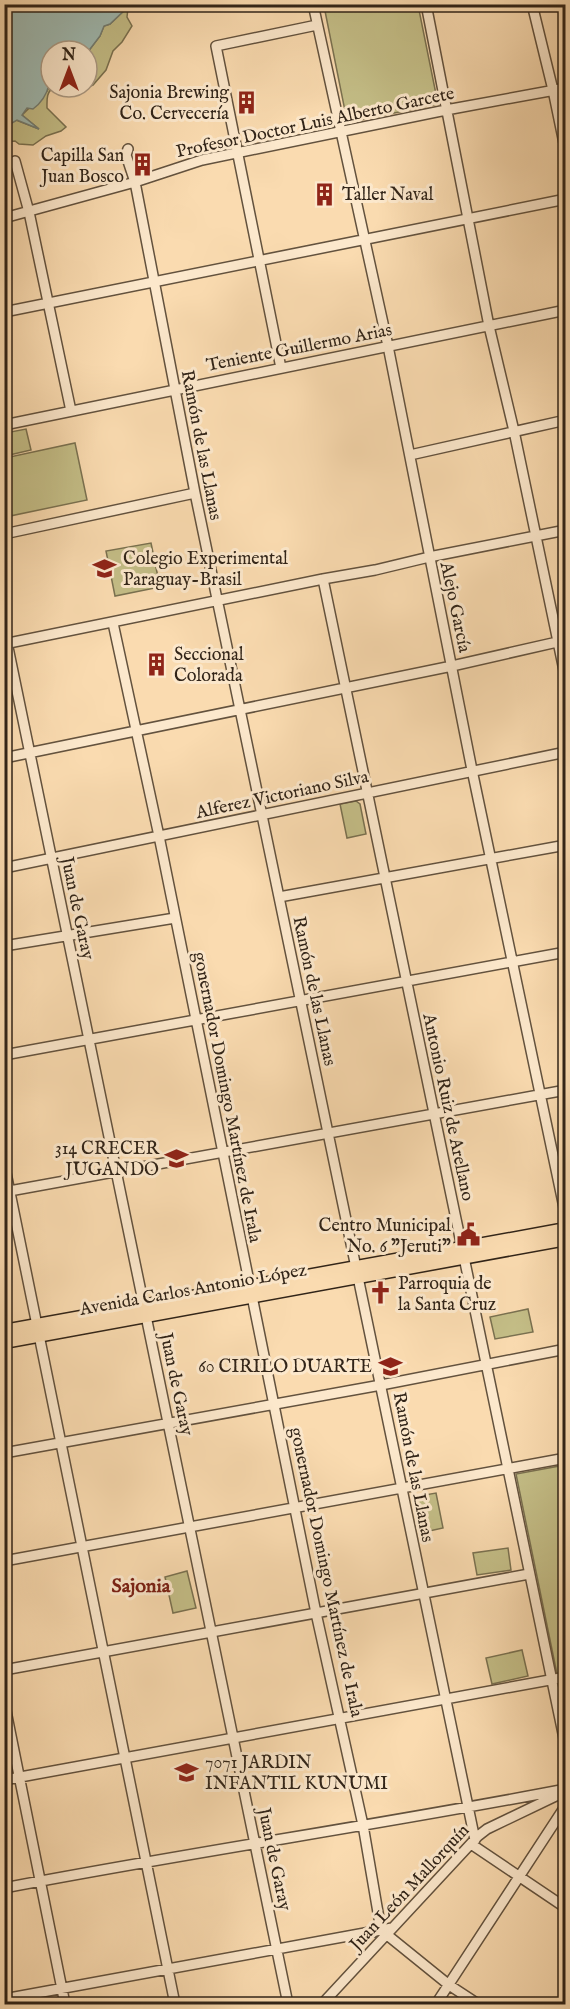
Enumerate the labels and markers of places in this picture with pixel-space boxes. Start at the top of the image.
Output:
place label: Sajonia Brewing Co. Cervecería [109,82,229,126]
building icon: Sajonia Brewing Co. Cervecería [234,89,260,115]
place label: Capilla San Juan Bosco [39,145,124,189]
building icon: Capilla San Juan Bosco [129,152,155,178]
building icon: Taller Naval [311,181,337,207]
place label: Taller Naval [342,184,433,207]
place label: Colegio Experimental Paraguay-Brasil [123,548,288,592]
school or university icon: Colegio Experimental Paraguay-Brasil [92,555,118,581]
place label: Seccional Colorada [174,644,244,688]
building icon: Seccional Colorada [143,651,169,677]
place label: 314 CRECER JUGANDO [55,1138,160,1182]
school or university icon: 314 CRECER JUGANDO [164,1145,190,1171]
place label: Centro Municipal No. 6 "Jeruti" [319,1215,451,1259]
public building icon: Centro Municipal No. 6 "Jeruti" [456,1222,482,1248]
place label: Parroquia de la Santa Cruz [398,1273,496,1317]
church icon: Parroquia de la Santa Cruz [367,1280,393,1306]
school or university icon: 60 CIRILO DUARTE [377,1353,403,1379]
place label: 60 CIRILO DUARTE [198,1356,372,1379]
place label: 7071 JARDIN INFANTIL KUNUMI [205,1752,388,1796]
school or university icon: 7071 JARDIN INFANTIL KUNUMI [174,1759,200,1785]

